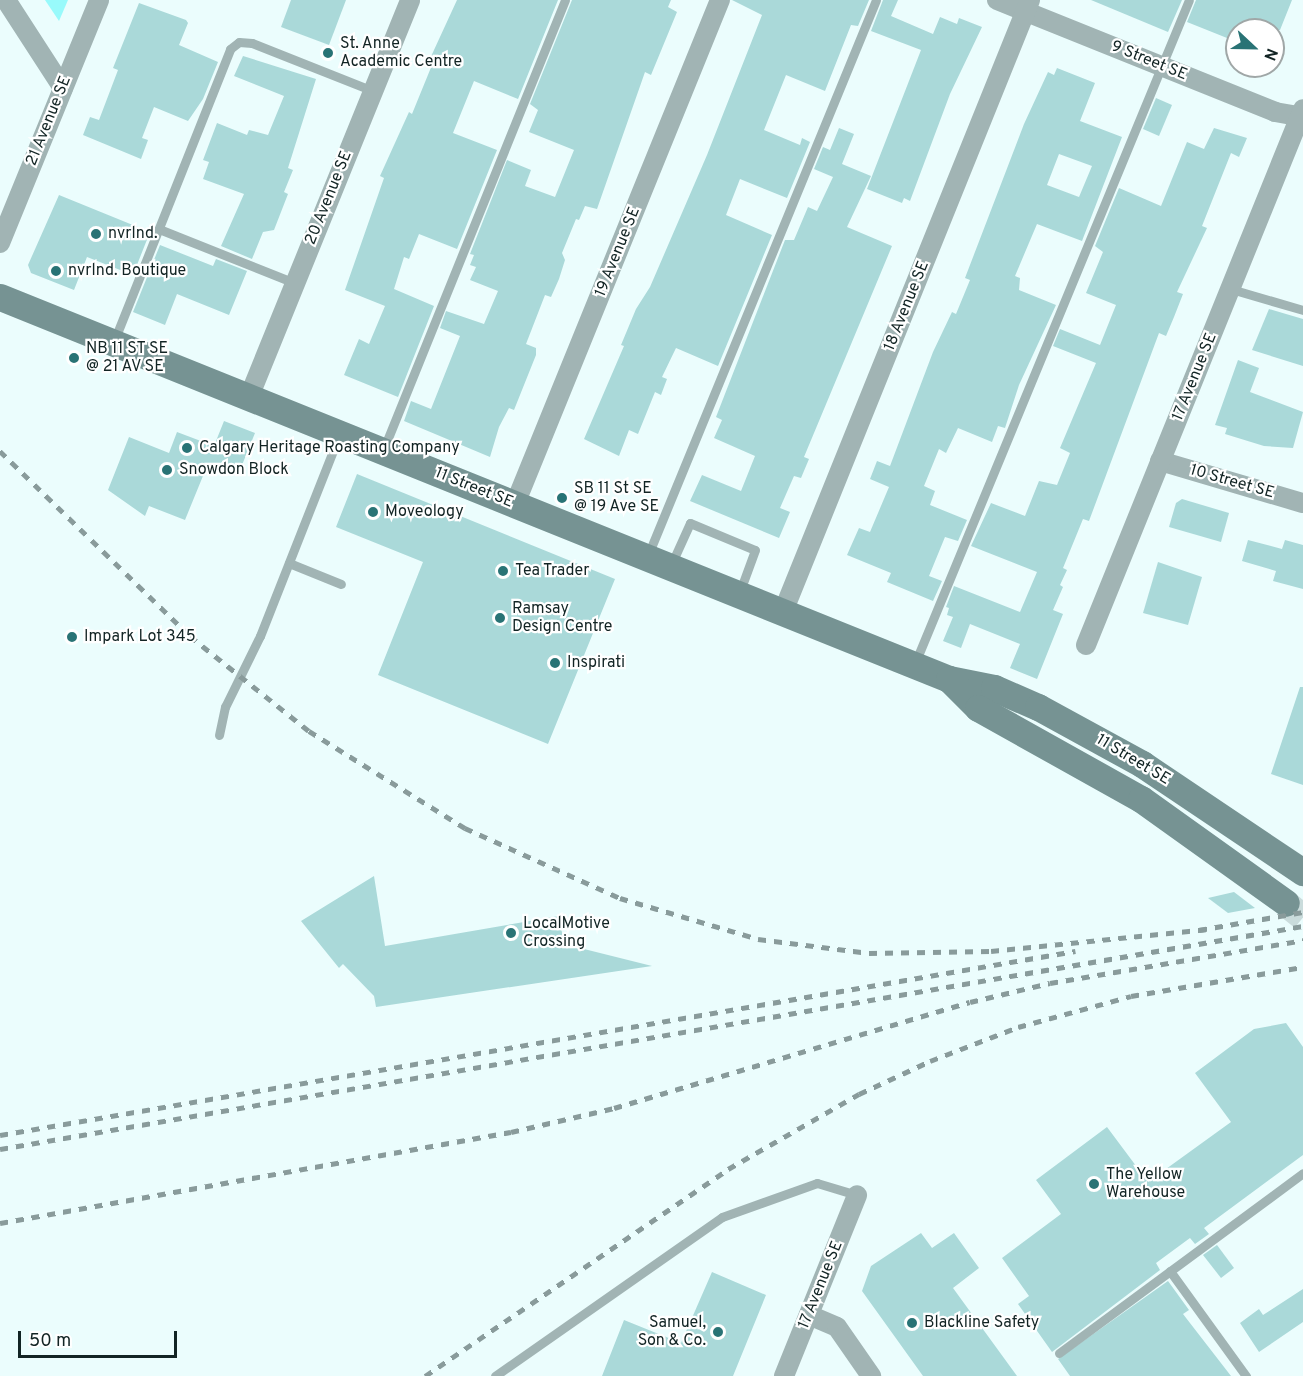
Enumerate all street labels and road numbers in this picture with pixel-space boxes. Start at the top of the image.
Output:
street label: 9 Street SE [1108,37,1190,85]
street label: 21 Avenue SE [22,73,76,169]
street label: 20 Avenue SE [301,148,357,248]
street label: 19 Avenue SE [591,204,645,300]
street label: 18 Avenue SE [880,258,934,354]
street label: 17 Avenue SE [1168,330,1222,424]
street label: 10 Street SE [1188,461,1276,503]
street label: 11 Street SE [432,464,516,512]
street label: 11 Street SE [1093,730,1173,790]
street label: 17 Avenue SE [794,1238,848,1332]

